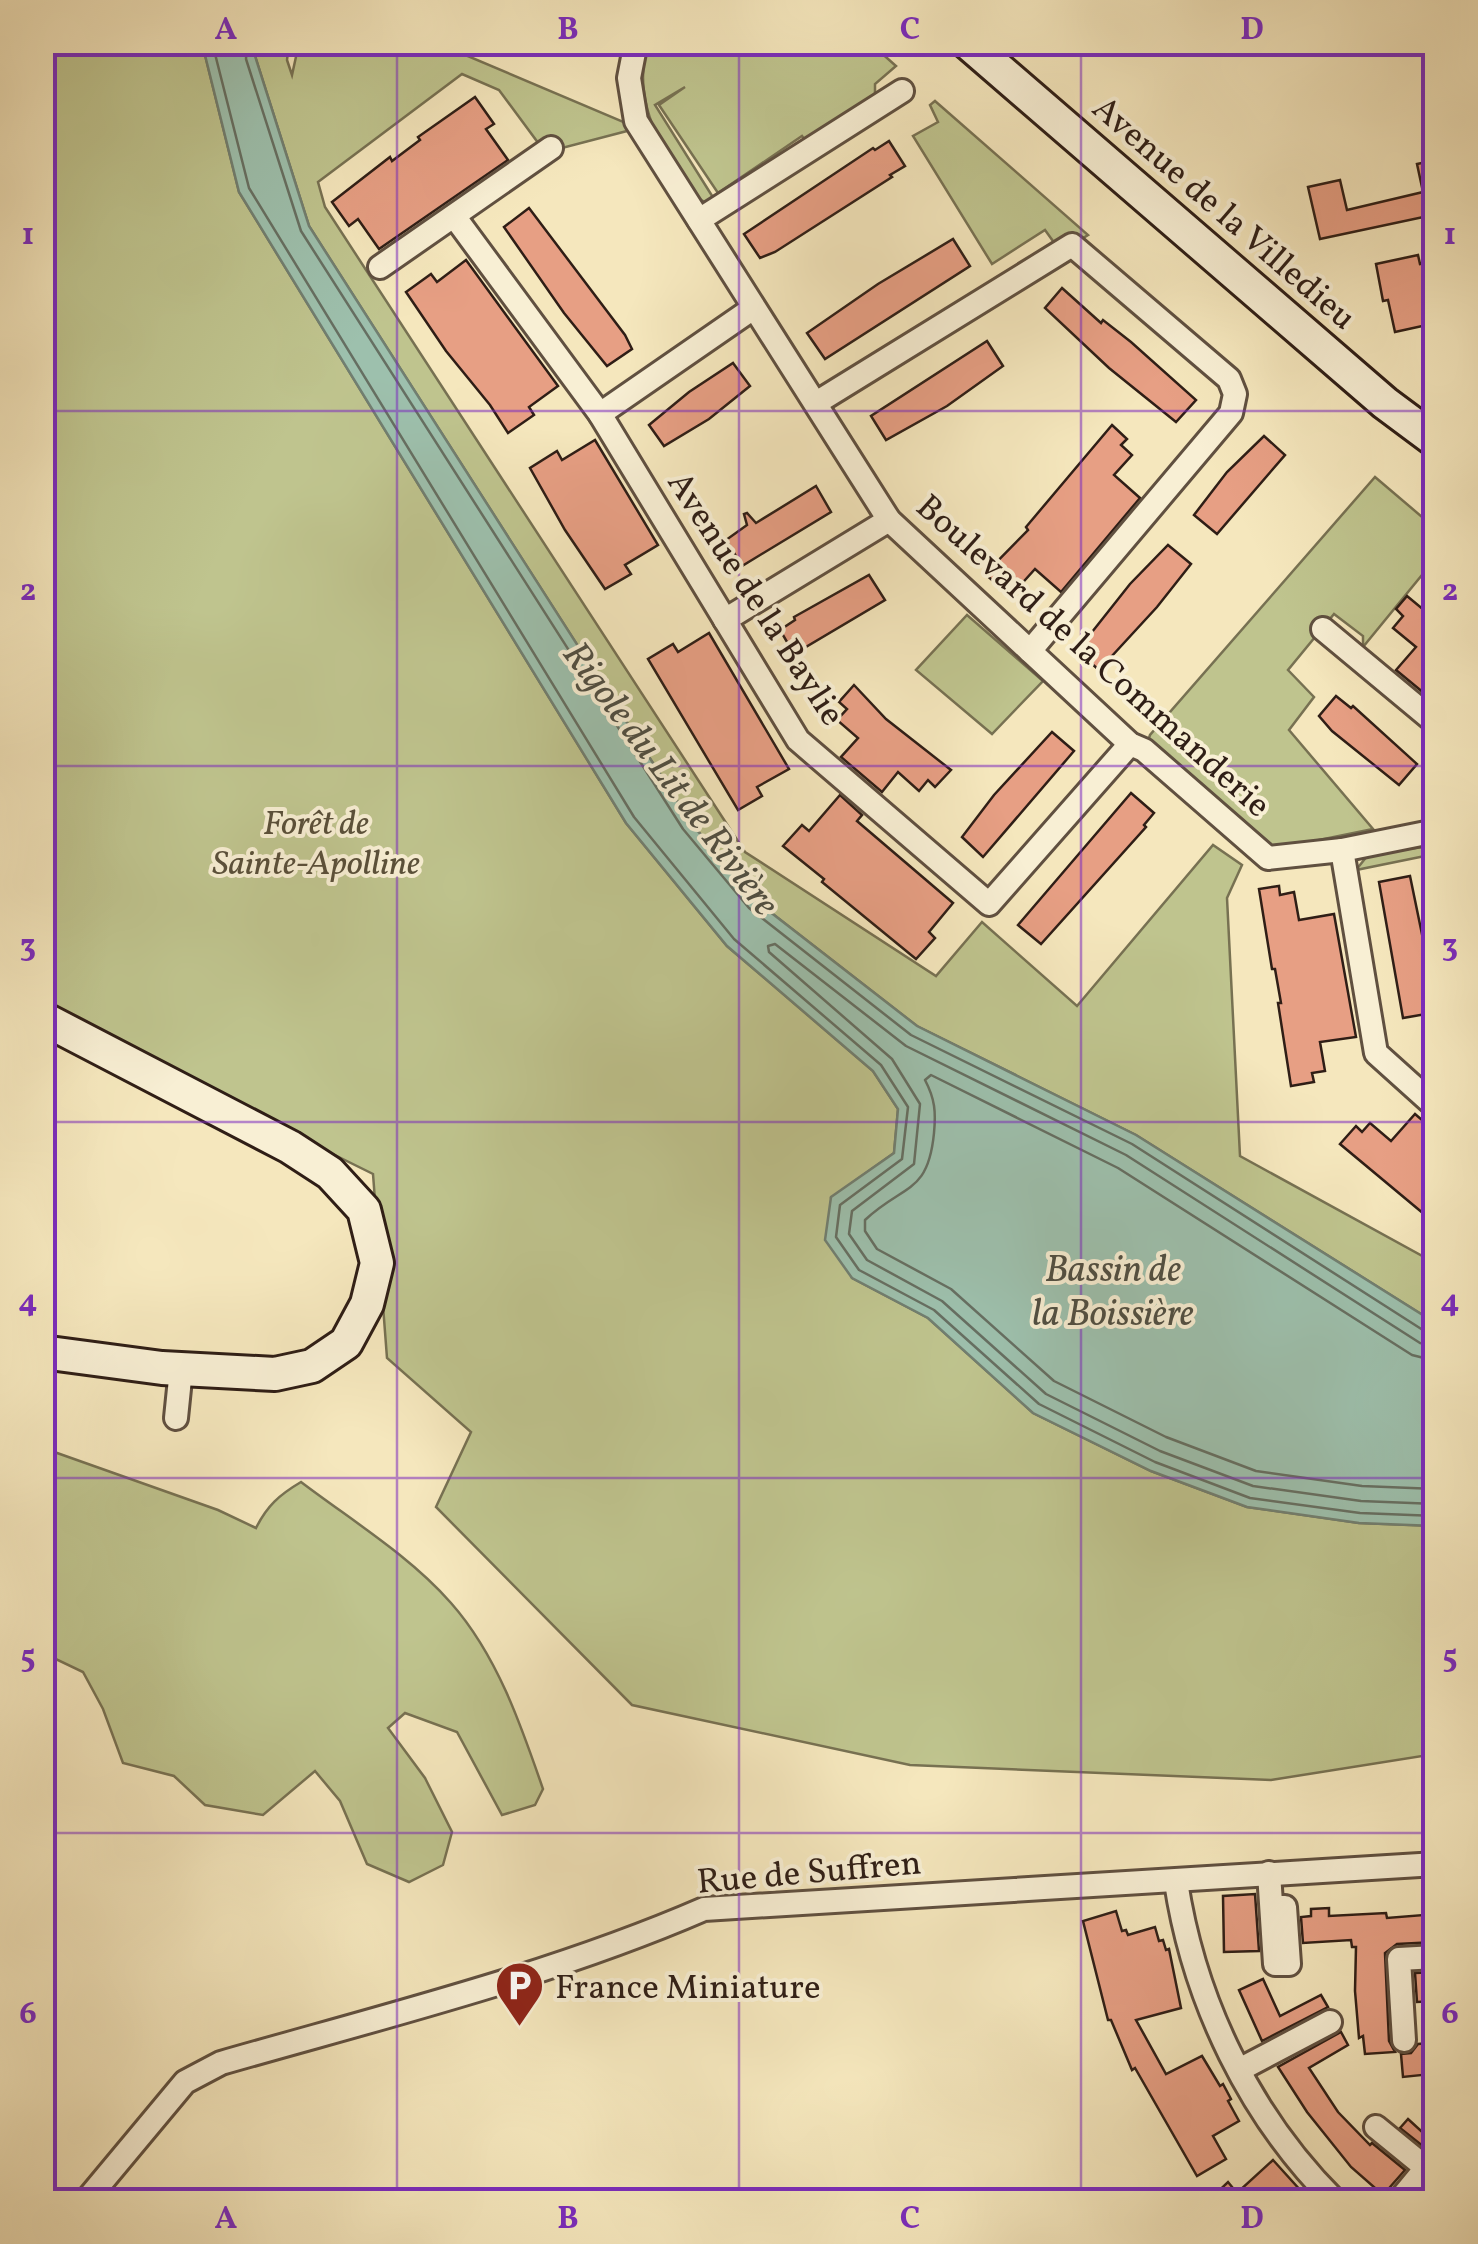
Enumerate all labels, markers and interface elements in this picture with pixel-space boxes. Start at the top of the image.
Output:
text: A [215,9,238,53]
text: B [557,9,579,53]
text: C [900,9,920,53]
text: D [1240,9,1264,53]
street label: Avenue de la Villedieu [1081,86,1365,342]
text: 1 [22,214,34,258]
text: 1 [1444,214,1456,258]
street label: Avenue de la Baylie [654,463,855,736]
street label: Boulevard de la Commanderie [904,485,1280,830]
text: 2 [20,570,36,614]
text: 2 [1442,570,1458,614]
water label: Rigole du Lit de Rivière [548,632,790,929]
park label: Forêt de Sainte-Apolline [212,801,420,889]
text: 3 [20,926,36,970]
text: 3 [1442,926,1458,970]
water label: Bassin de la Boissière [1032,1245,1194,1342]
text: 4 [18,1281,38,1325]
text: 4 [1440,1281,1460,1325]
text: 5 [20,1637,36,1681]
text: 5 [1442,1637,1458,1681]
street label: Rue de Suffren [695,1840,923,1908]
parking icon: France Miniature [494,1960,546,2028]
place label: France Miniature [555,1965,821,2013]
text: 6 [19,1993,37,2037]
text: 6 [1441,1993,1459,2037]
text: A [215,2198,238,2242]
text: B [557,2198,579,2242]
text: C [900,2198,920,2242]
text: D [1240,2198,1264,2242]

